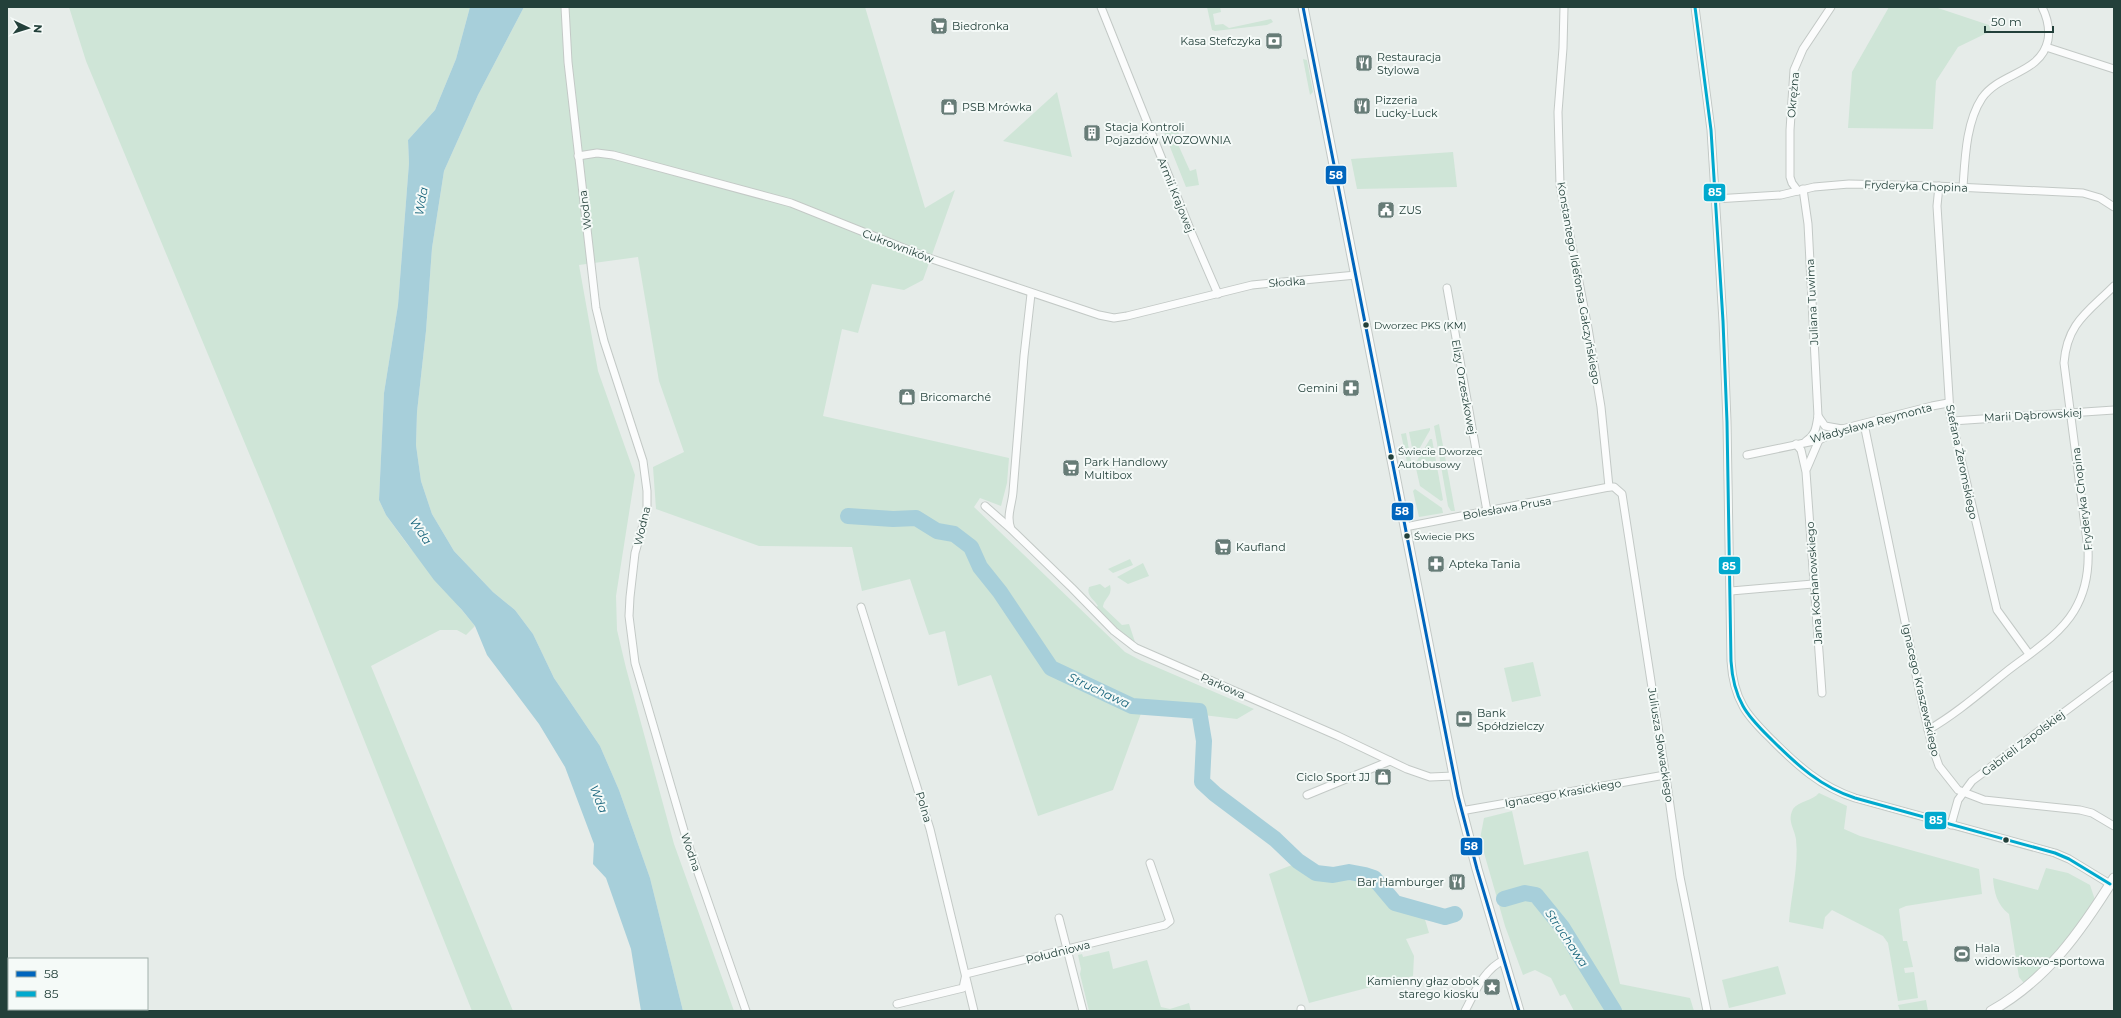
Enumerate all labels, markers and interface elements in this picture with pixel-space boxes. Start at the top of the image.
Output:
north arrow [8,8,48,48]
scale bar [1985,8,2053,34]
text: 50 m [1991,14,2022,29]
supermarket icon: Biedronka [929,16,949,36]
place label: Biedronka [952,19,1009,33]
text: N [31,24,45,34]
bank icon: Kasa Stefczyka [1264,31,1284,51]
place label: Kasa Stefczyka [1180,34,1261,48]
place label: Restauracja Stylowa [1377,50,1441,77]
restaurant icon: Restauracja Stylowa [1354,53,1374,73]
street label: Okrężna [1784,71,1802,119]
place label: Pizzeria Lucky-Luck [1375,93,1438,120]
restaurant icon: Pizzeria Lucky-Luck [1352,96,1372,116]
shop icon: PSB Mrówka [939,97,959,117]
place label: PSB Mrówka [962,100,1032,114]
place label: Stacja Kontroli Pojazdów WOZOWNIA [1105,120,1231,147]
building icon: Stacja Kontroli Pojazdów WOZOWNIA [1082,123,1102,143]
street label: Armii Krajowej [1155,155,1197,235]
line badge: 58 [1325,165,1347,185]
text: 58 [1329,168,1343,182]
street label: Fryderyka Chopina [1864,177,1968,195]
street label: Konstantego Ildefonsa Gałczyńskiego [1554,180,1604,386]
line badge: 85 [1703,183,1726,202]
text: 85 [1708,185,1722,199]
water label: Wda [411,186,431,216]
street label: Wodna [576,189,594,231]
public building icon: ZUS [1376,200,1396,220]
place label: ZUS [1399,203,1422,217]
street label: Cukrowników [860,226,936,266]
street label: Juliana Tuwima [1803,258,1821,347]
street label: Słodka [1268,274,1306,290]
place label: Dworzec PKS (KM) [1374,319,1467,332]
marker: Dworzec PKS (KM) [1361,320,1371,330]
street label: Elizy Orzeszkowej [1449,338,1479,436]
pharmacy icon: Gemini [1341,378,1361,398]
place label: Gemini [1298,381,1338,395]
shop icon: Bricomarché [897,387,917,407]
place label: Bricomarché [920,390,992,404]
street label: Władysława Reymonta [1808,400,1934,446]
street label: Stefana Żeromskiego [1943,403,1981,521]
street label: Marii Dąbrowskiej [1984,405,2082,425]
place label: Świecie Dworzec Autobusowy [1398,445,1483,471]
street label: Fryderyka Chopina [2069,447,2095,551]
marker: Świecie Dworzec Autobusowy [1386,452,1396,462]
place label: Park Handlowy Multibox [1084,455,1168,482]
supermarket icon: Park Handlowy Multibox [1061,458,1081,478]
street label: Bolesława Prusa [1462,493,1552,523]
line badge: 58 [1391,502,1414,521]
text: 58 [1395,504,1409,518]
street label: Wodna [631,505,653,547]
water label: Wda [407,515,435,547]
street label: Jana Kochanowskiego [1803,521,1825,646]
place label: Świecie PKS [1414,530,1475,543]
marker: Świecie PKS [1402,531,1412,541]
supermarket icon: Kaufland [1213,537,1233,557]
place label: Kaufland [1236,540,1286,554]
pharmacy icon: Apteka Tania [1426,554,1446,574]
line badge: 85 [1718,556,1741,575]
place label: Apteka Tania [1449,557,1520,571]
text: 85 [1722,559,1736,573]
street label: Ignacego Kraszewskiego [1899,622,1943,758]
water label: Struchawa [1066,669,1132,711]
street label: Parkowa [1198,670,1248,702]
street label: Juliusza Słowackiego [1645,686,1677,803]
place label: Bank Spółdzielczy [1477,706,1544,733]
street label: Gabrieli Zapolskiej [1979,707,2067,779]
bank icon: Bank Spółdzielczy [1454,709,1474,729]
shop icon: Ciclo Sport JJ [1373,767,1393,787]
place label: Ciclo Sport JJ [1296,770,1370,784]
street label: Ignacego Krasickiego [1504,776,1622,810]
water label: Wda [587,783,611,815]
street label: Polna [913,790,935,824]
line badge: 85 [1924,811,1947,830]
text: 85 [1929,813,1943,827]
street label: Wodna [678,831,704,873]
unlabelled marker [2001,835,2011,845]
line badge: 58 [1460,837,1483,856]
text: 58 [1464,839,1478,853]
restaurant icon: Bar Hamburger [1447,872,1467,892]
place label: Bar Hamburger [1357,875,1444,889]
water label: Struchawa [1542,906,1592,970]
street label: Południowa [1024,937,1092,967]
place label: Hala widowiskowo-sportowa [1975,941,2105,968]
sports icon: Hala widowiskowo-sportowa [1952,944,1972,964]
legend [8,958,148,1010]
text: 58 [44,966,59,981]
place label: Kamienny głaz obok starego kiosku [1367,974,1479,1001]
place icon: Kamienny głaz obok starego kiosku [1482,977,1502,997]
text: 85 [44,986,59,1001]

